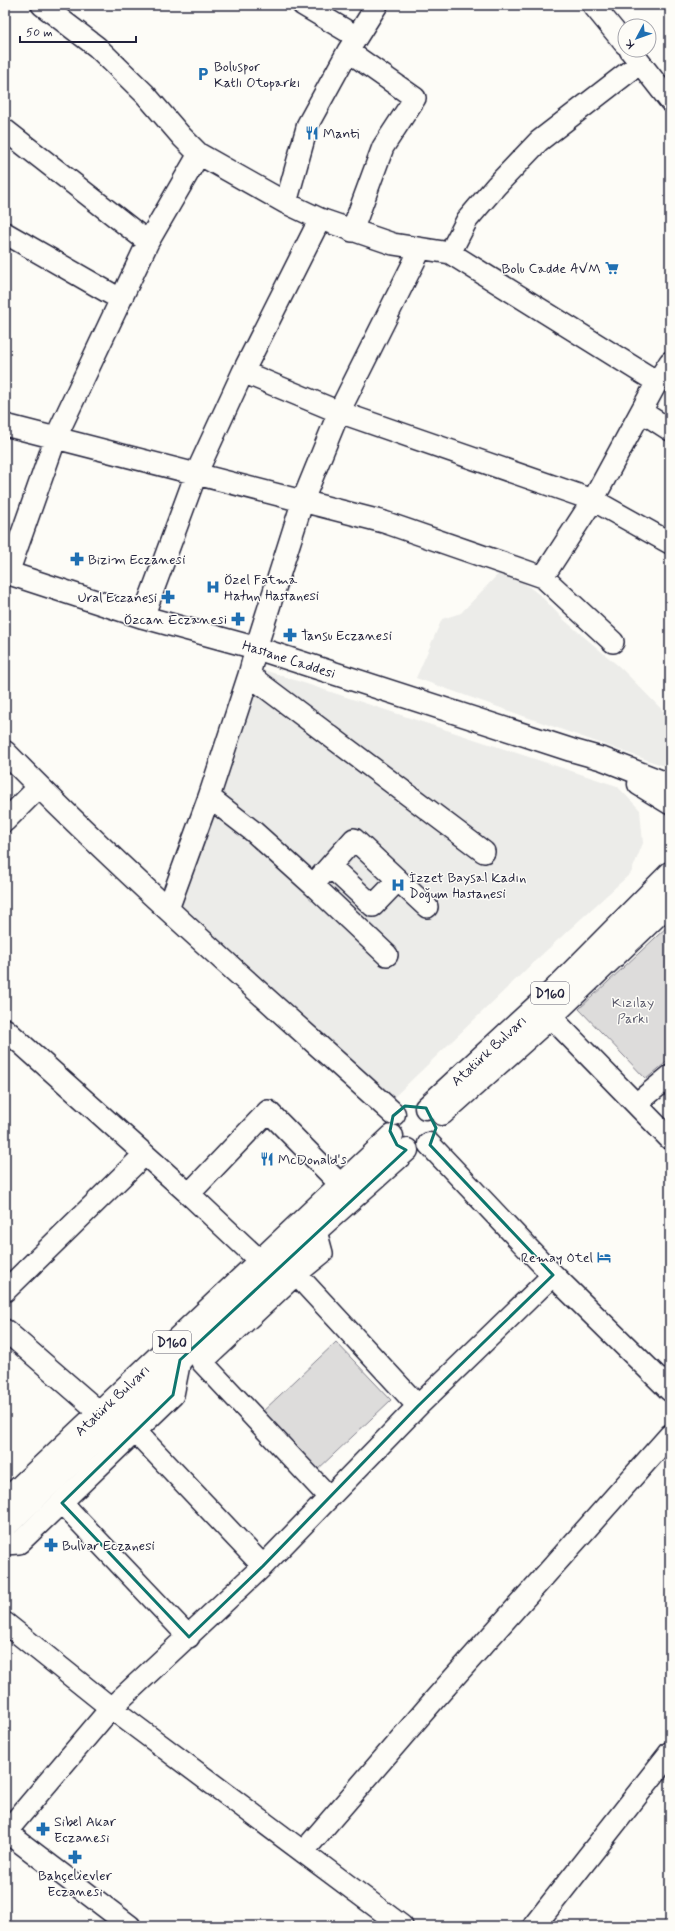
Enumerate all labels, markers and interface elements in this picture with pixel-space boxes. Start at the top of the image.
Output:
scale bar [20,18,136,44]
north arrow [617,18,657,58]
text: 50 m [26,25,53,41]
text: K [622,36,638,51]
place label: Boluspor Katlı Otoparkı [214,58,300,92]
parking icon: Boluspor Katlı Otoparkı [195,66,211,82]
restaurant icon: Manti [304,125,320,141]
place label: Manti [323,125,359,143]
place label: Bolu Cadde AVM [502,260,601,278]
supermarket icon: Bolu Cadde AVM [604,260,620,276]
pharmacy icon: Bizim Eczanesi [69,551,85,567]
place label: Bizim Eczanesi [88,551,185,569]
place label: Özel Fatma Hatun Hastanesi [224,571,319,605]
hospital icon: Özel Fatma Hatun Hastanesi [205,579,221,595]
place label: Ural Eczanesi [78,589,157,607]
pharmacy icon: Ural Eczanesi [160,589,176,605]
place label: Özcan Eczanesi [124,611,227,629]
pharmacy icon: Özcan Eczanesi [230,611,246,627]
pharmacy icon: Tansu Eczanesi [282,627,298,643]
place label: Tansu Eczanesi [301,627,392,645]
street label: Hastane Caddesi [240,637,338,683]
place label: İzzet Baysal Kadın Doğum Hastanesi [409,869,526,903]
hospital icon: İzzet Baysal Kadın Doğum Hastanesi [390,877,406,893]
road number: D160 [531,982,569,1004]
park label: Kızılay Parkı [612,994,654,1028]
street label: Atatürk Bulvarı [448,1012,531,1090]
restaurant icon: McDonald's [259,1151,275,1167]
place label: McDonald's [278,1151,347,1169]
place label: Remay Otel [521,1249,593,1267]
hotel icon: Remay Otel [596,1249,612,1265]
road number: D160 [153,1331,191,1353]
street label: Atatürk Bulvarı [71,1361,154,1441]
pharmacy icon: Bulvar Eczanesi [43,1537,59,1553]
place label: Bulvar Eczanesi [62,1537,155,1555]
place label: Sibel Akar Eczanesi [54,1813,117,1847]
pharmacy icon: Sibel Akar Eczanesi [35,1821,51,1837]
pharmacy icon: Bahçelievler Eczanesi [67,1849,83,1865]
place label: Bahçelievler Eczanesi [38,1867,113,1901]

